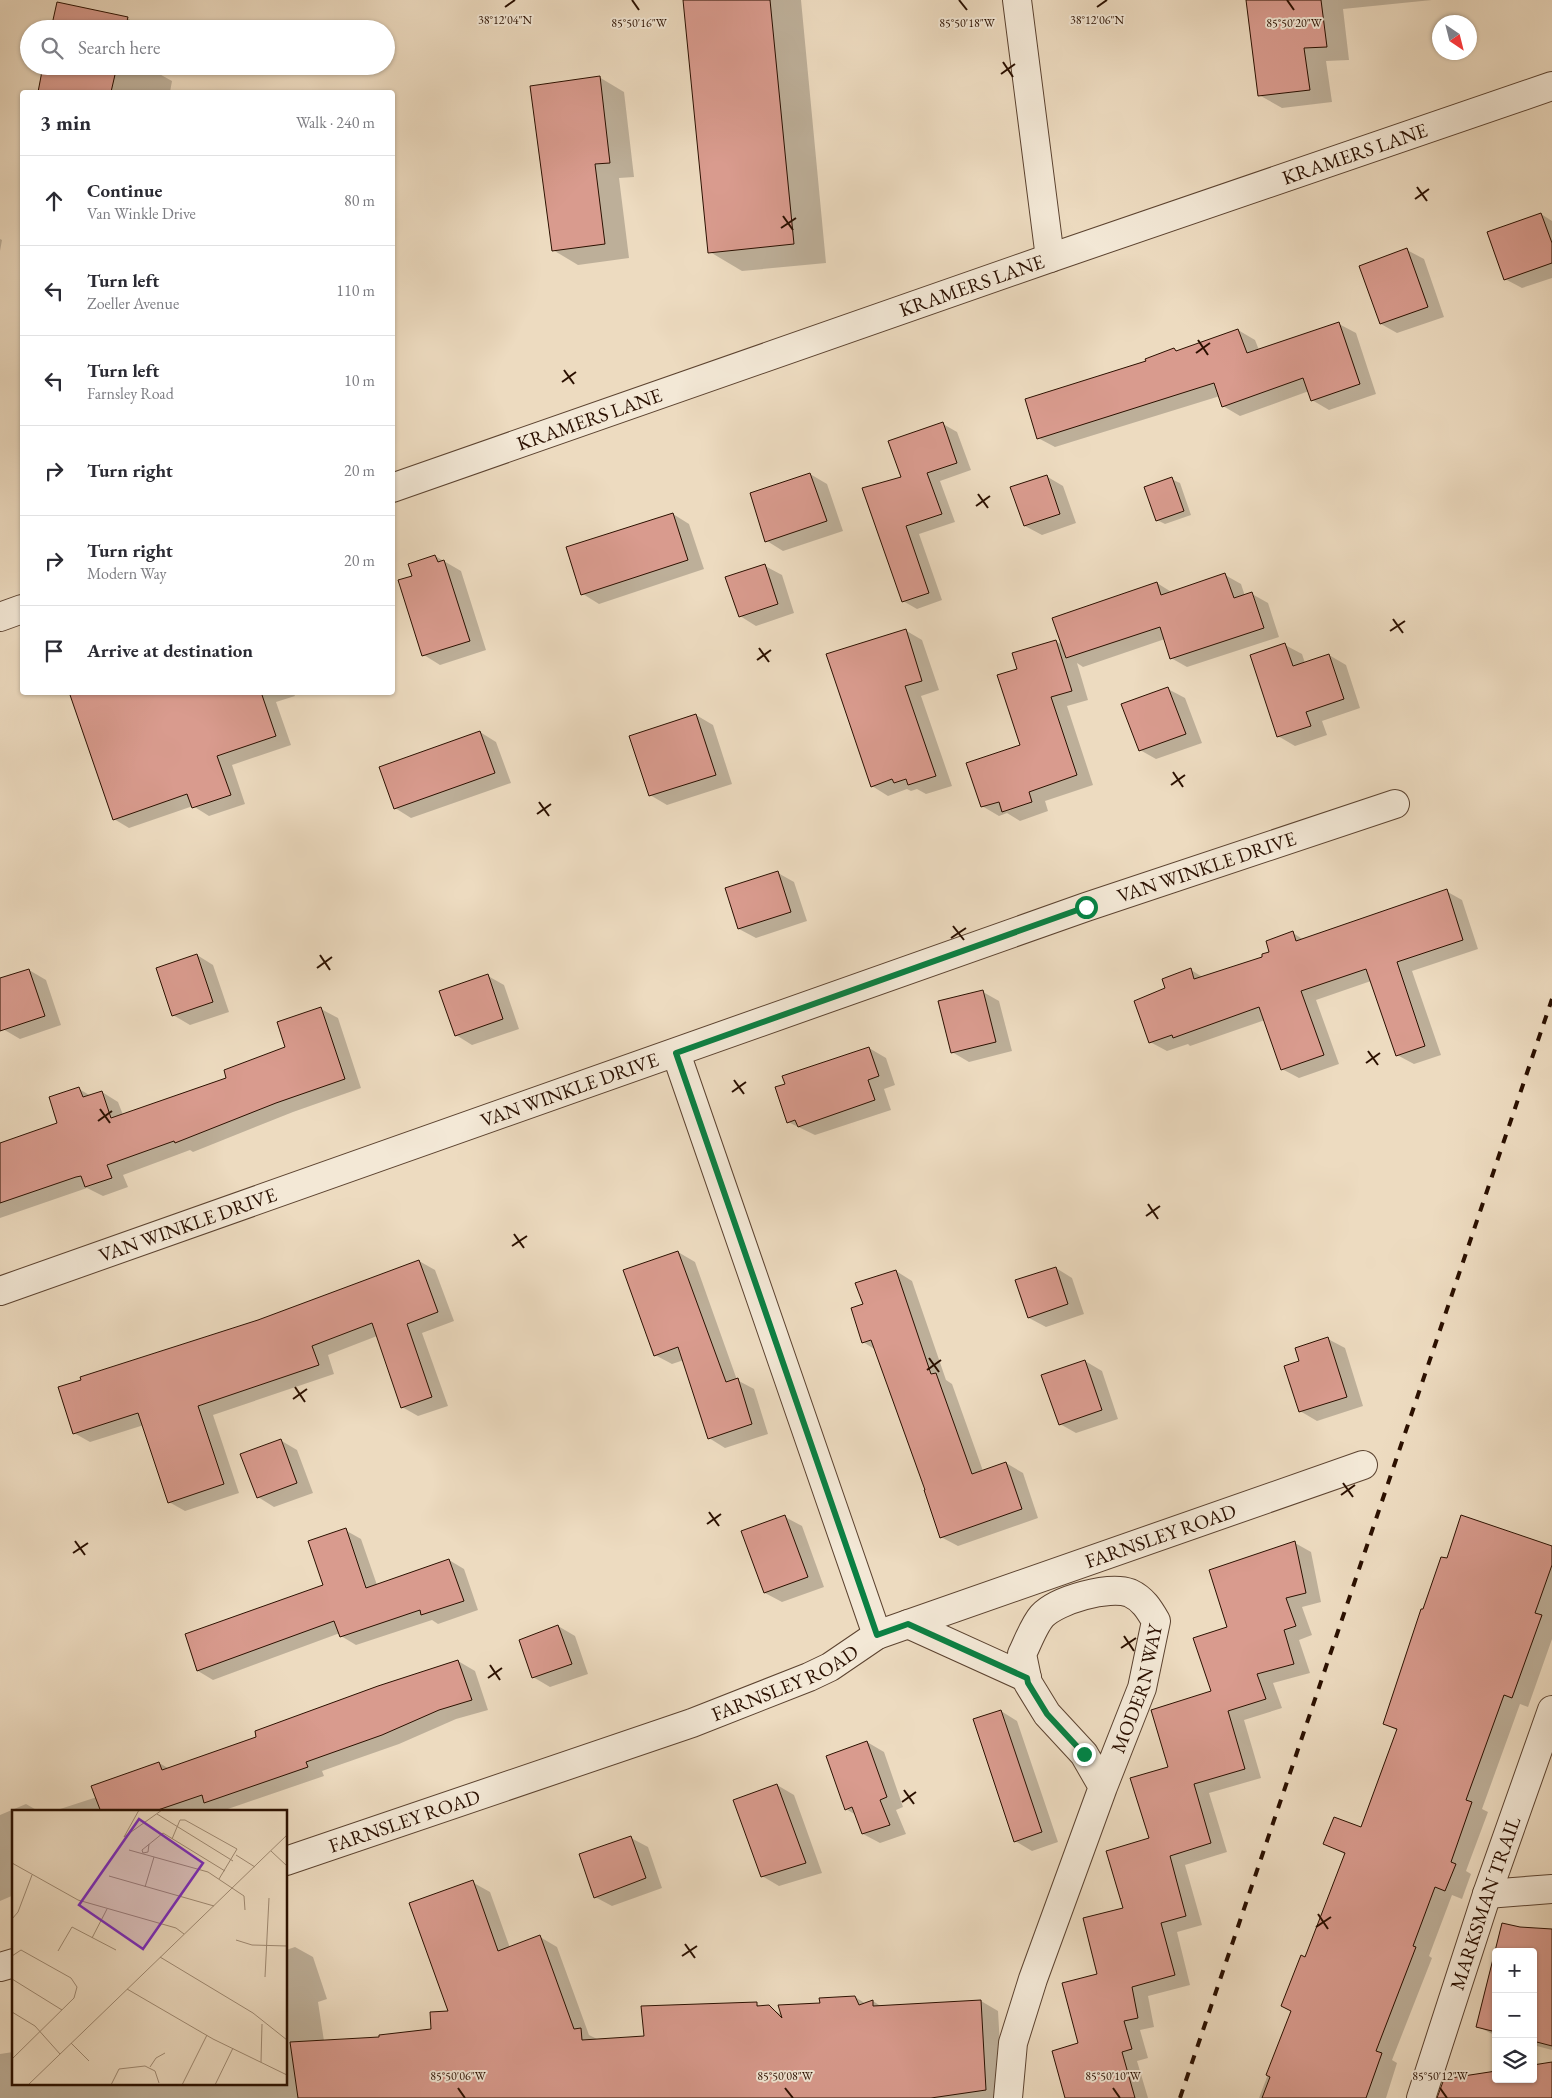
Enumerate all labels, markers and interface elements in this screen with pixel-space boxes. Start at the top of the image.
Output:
text: 38°12'04"N [478,12,532,28]
text: 38°12'06"N [1070,12,1124,28]
text: 85°50'16"W [611,15,668,31]
text: 85°50'18"W [939,15,996,31]
text: 85°50'20"W [1266,15,1323,31]
north arrow [1432,15,1477,60]
search box [20,20,395,75]
icon: search [38,34,66,62]
text: Search here [78,35,160,60]
text: 3 min [40,109,91,136]
text: Walk · 240 m [296,112,375,133]
street label: KRAMERS LANE [1278,117,1431,191]
text: Continue [87,178,162,203]
icon: ahead [40,187,68,215]
text: 80 m [344,190,375,211]
text: Van Winkle Drive [87,203,196,224]
street label: KRAMERS LANE [896,248,1048,323]
text: Turn left [87,268,159,293]
icon: left [40,277,68,305]
text: 110 m [336,280,375,301]
text: Zoeller Avenue [87,293,179,314]
text: Turn left [87,358,159,383]
icon: left [40,367,68,395]
text: 10 m [344,370,375,391]
street label: KRAMERS LANE [513,382,665,456]
text: Farnsley Road [87,383,174,404]
icon: right [40,457,68,485]
text: Turn right [87,458,173,483]
text: 20 m [344,460,375,481]
text: Turn right [87,538,173,563]
icon: right [40,547,68,575]
text: 20 m [344,550,375,571]
text: Modern Way [87,563,167,584]
icon: arrive [40,637,68,665]
text: Arrive at destination [87,638,253,663]
street label: VAN WINKLE DRIVE [1114,825,1299,909]
route start [1075,896,1098,919]
street label: VAN WINKLE DRIVE [477,1046,662,1133]
street label: VAN WINKLE DRIVE [95,1181,280,1268]
street label: FARNSLEY ROAD [1081,1497,1240,1574]
street label: MODERN WAY [1105,1621,1168,1757]
street label: FARNSLEY ROAD [708,1639,863,1727]
route end [1073,1743,1096,1766]
street label: FARNSLEY ROAD [325,1783,484,1859]
inset map [12,1810,288,2086]
street label: MARKSMAN TRAIL [1444,1813,1526,1993]
map controls [1492,1948,1537,2083]
button: + [1492,1948,1537,1993]
button: − [1492,1993,1537,2038]
button: layers [1492,2038,1537,2083]
text: 85°50'06"W [430,2068,487,2084]
text: 85°50'08"W [757,2068,814,2084]
text: 85°50'10"W [1085,2068,1142,2084]
text: 85°50'12"W [1412,2068,1469,2084]

